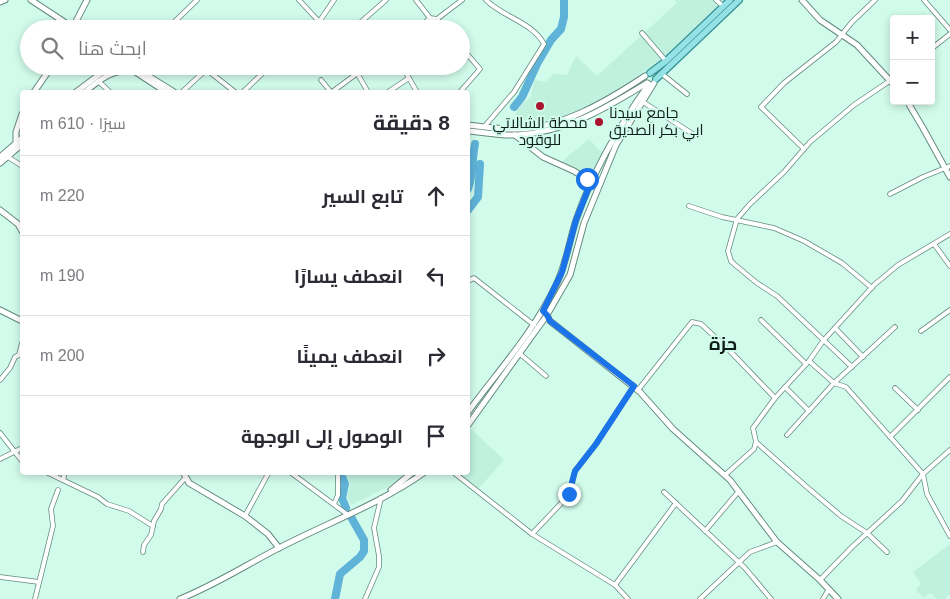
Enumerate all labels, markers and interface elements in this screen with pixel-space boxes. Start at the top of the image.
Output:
map controls [890,15,935,105]
button: + [890,15,935,60]
search box [20,20,470,75]
icon: search [38,34,66,62]
text: ابحث هنا [78,38,147,59]
button: − [890,60,935,105]
marker: محطة الشالاتي للوقود [534,100,546,112]
place label: جامع سيدنا ابي بكر الصديق [609,104,703,142]
text: 8 دقيقة [373,111,450,134]
place label: محطة الشالاتي للوقود [492,114,588,149]
text: سيرًا · 610 m [40,115,126,132]
marker: جامع سيدنا ابي بكر الصديق [593,116,605,128]
route start [576,168,599,191]
icon: ahead [422,182,450,210]
text: تابع السير [322,186,403,207]
text: 220 m [40,187,84,204]
icon: left [422,262,450,290]
text: انعطف يسارًا [294,266,403,287]
text: 190 m [40,267,84,284]
district label: حزة [709,334,737,355]
icon: right [422,342,450,370]
text: انعطف يمينًا [296,346,403,367]
text: 200 m [40,347,84,364]
icon: arrive [422,422,450,450]
text: الوصول إلى الوجهة [241,426,403,447]
route end [558,483,581,506]

